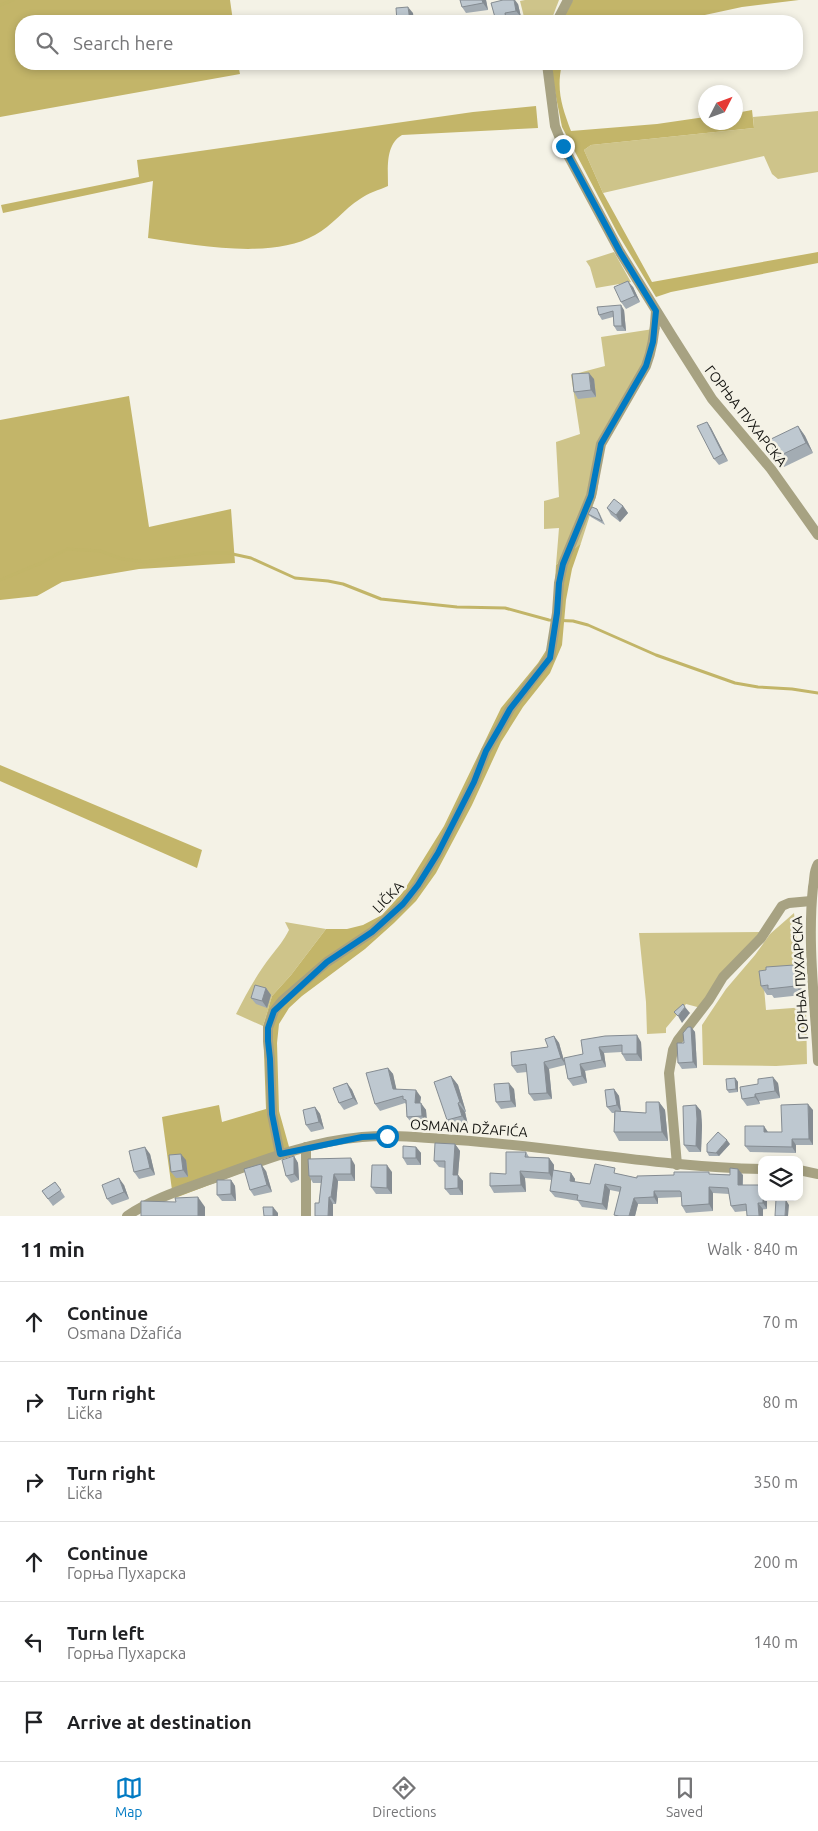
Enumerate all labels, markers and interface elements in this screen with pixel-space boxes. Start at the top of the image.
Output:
search box [15,15,803,70]
icon: search [33,29,61,57]
text: Search here [73,32,173,54]
north arrow [698,85,743,130]
route end [552,135,575,158]
street label: ГОРЊА ПУХАРСКА [702,362,790,470]
street label: LIČKA [369,877,407,916]
street label: ГОРЊА ПУХАРСКА [789,916,811,1040]
street label: OSMANA DŽAFIĆA [410,1115,528,1140]
route start [376,1125,399,1148]
map controls [758,1156,803,1201]
button: layers [758,1156,803,1201]
text: 11 min [20,1237,85,1261]
text: Walk · 840 m [707,1240,798,1258]
text: Continue [67,1302,148,1324]
icon: ahead [20,1308,48,1336]
text: 70 m [762,1313,798,1331]
text: Osmana Džafića [67,1324,182,1342]
text: Turn right [67,1382,155,1404]
icon: right [20,1388,48,1416]
text: 80 m [762,1393,798,1411]
text: Lička [67,1404,103,1422]
text: Turn right [67,1462,155,1484]
icon: right [20,1468,48,1496]
text: 350 m [753,1473,798,1491]
text: Lička [67,1484,103,1502]
text: Continue [67,1542,148,1564]
icon: ahead [20,1548,48,1576]
text: 200 m [753,1553,798,1571]
text: Горња Пухарска [67,1564,186,1582]
text: Turn left [67,1622,145,1644]
icon: left [20,1628,48,1656]
text: 140 m [753,1633,798,1651]
text: Горња Пухарска [67,1644,186,1662]
icon: arrive [20,1708,48,1736]
text: Arrive at destination [67,1711,252,1733]
tab: Map [115,1774,143,1820]
tab: Directions [372,1774,436,1820]
tab: Saved [666,1774,703,1820]

